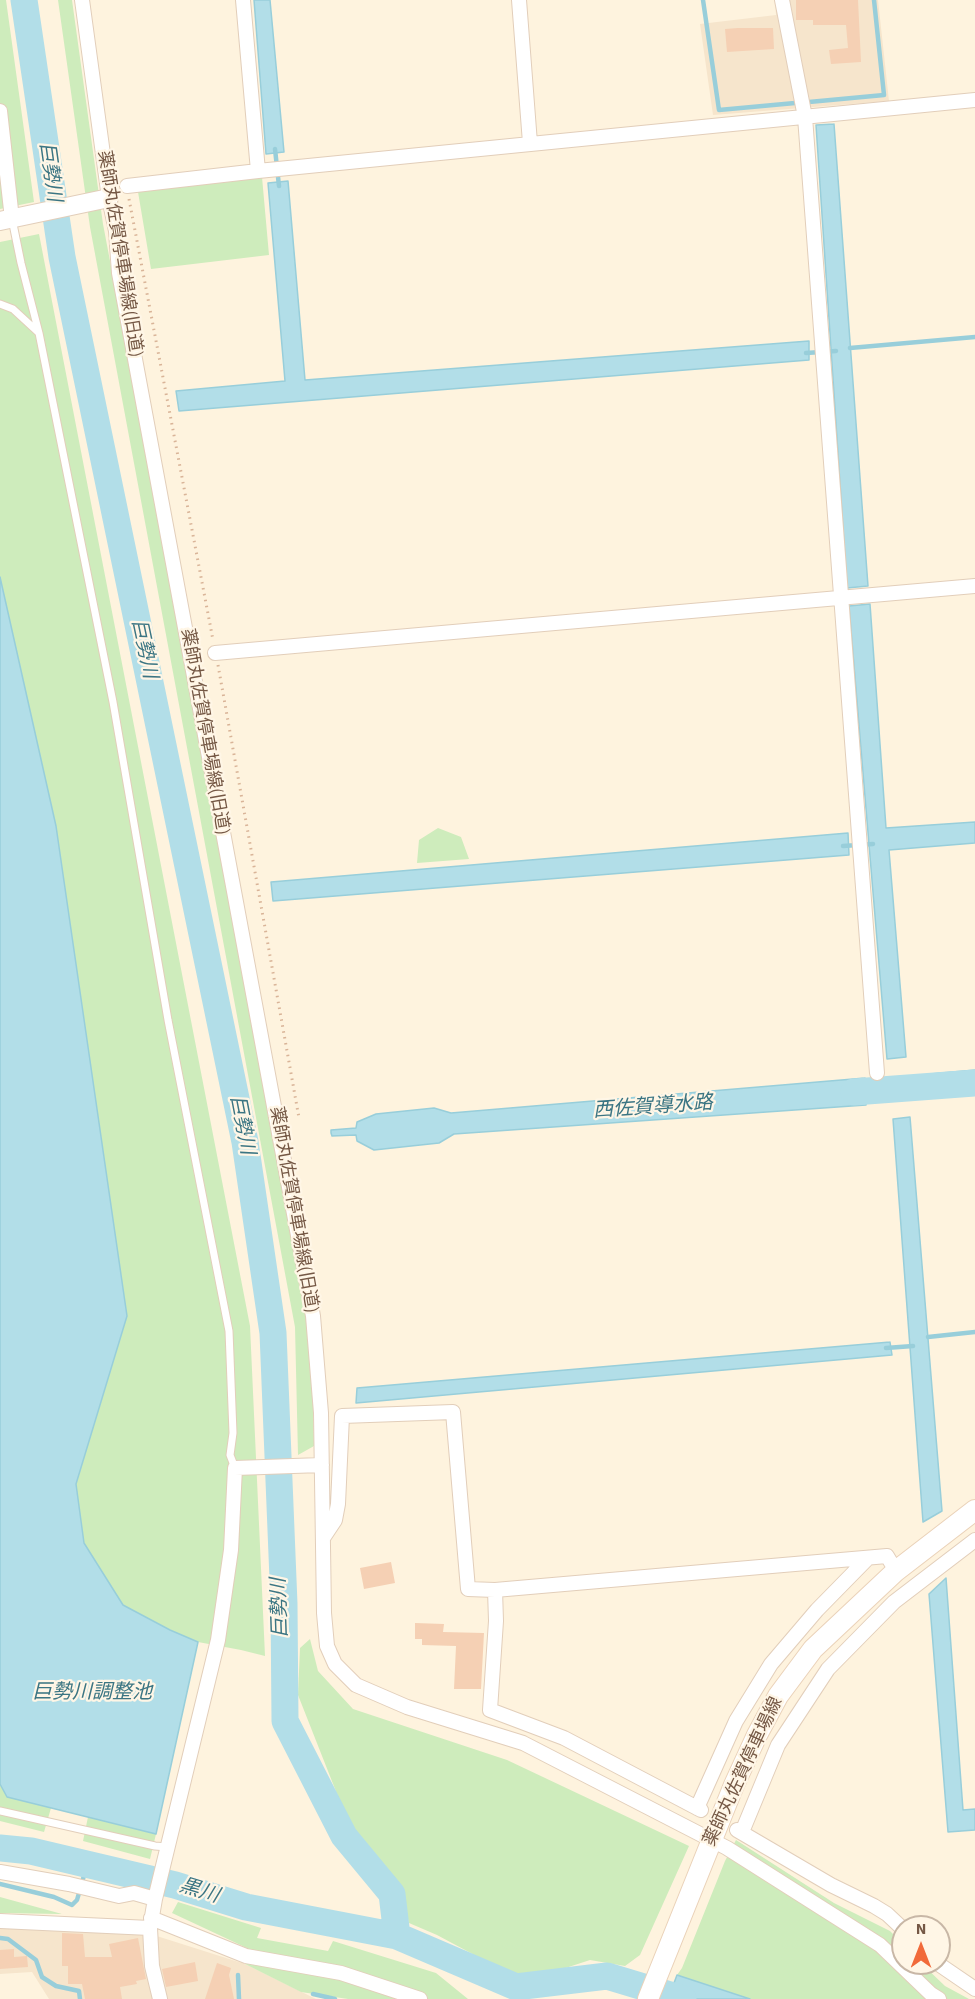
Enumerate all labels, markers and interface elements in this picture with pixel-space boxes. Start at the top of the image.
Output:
water label: 巨勢川 [33,141,65,203]
street label: 薬師丸佐賀停車場線(旧道) [92,149,146,359]
water label: 巨勢川 [125,617,161,681]
street label: 薬師丸佐賀停車場線(旧道) [175,627,233,837]
water label: 西佐賀導水路 [592,1092,714,1124]
water label: 巨勢川 [223,1093,259,1157]
street label: 薬師丸佐賀停車場線(旧道) [264,1105,322,1315]
water label: 巨勢川 [268,1578,294,1638]
water label: 巨勢川調整池 [32,1682,152,1706]
street label: 薬師丸佐賀停車場線 [700,1694,788,1850]
water label: 黒川 [176,1875,222,1909]
north arrow [891,1915,951,1975]
text: N [916,1918,926,1940]

